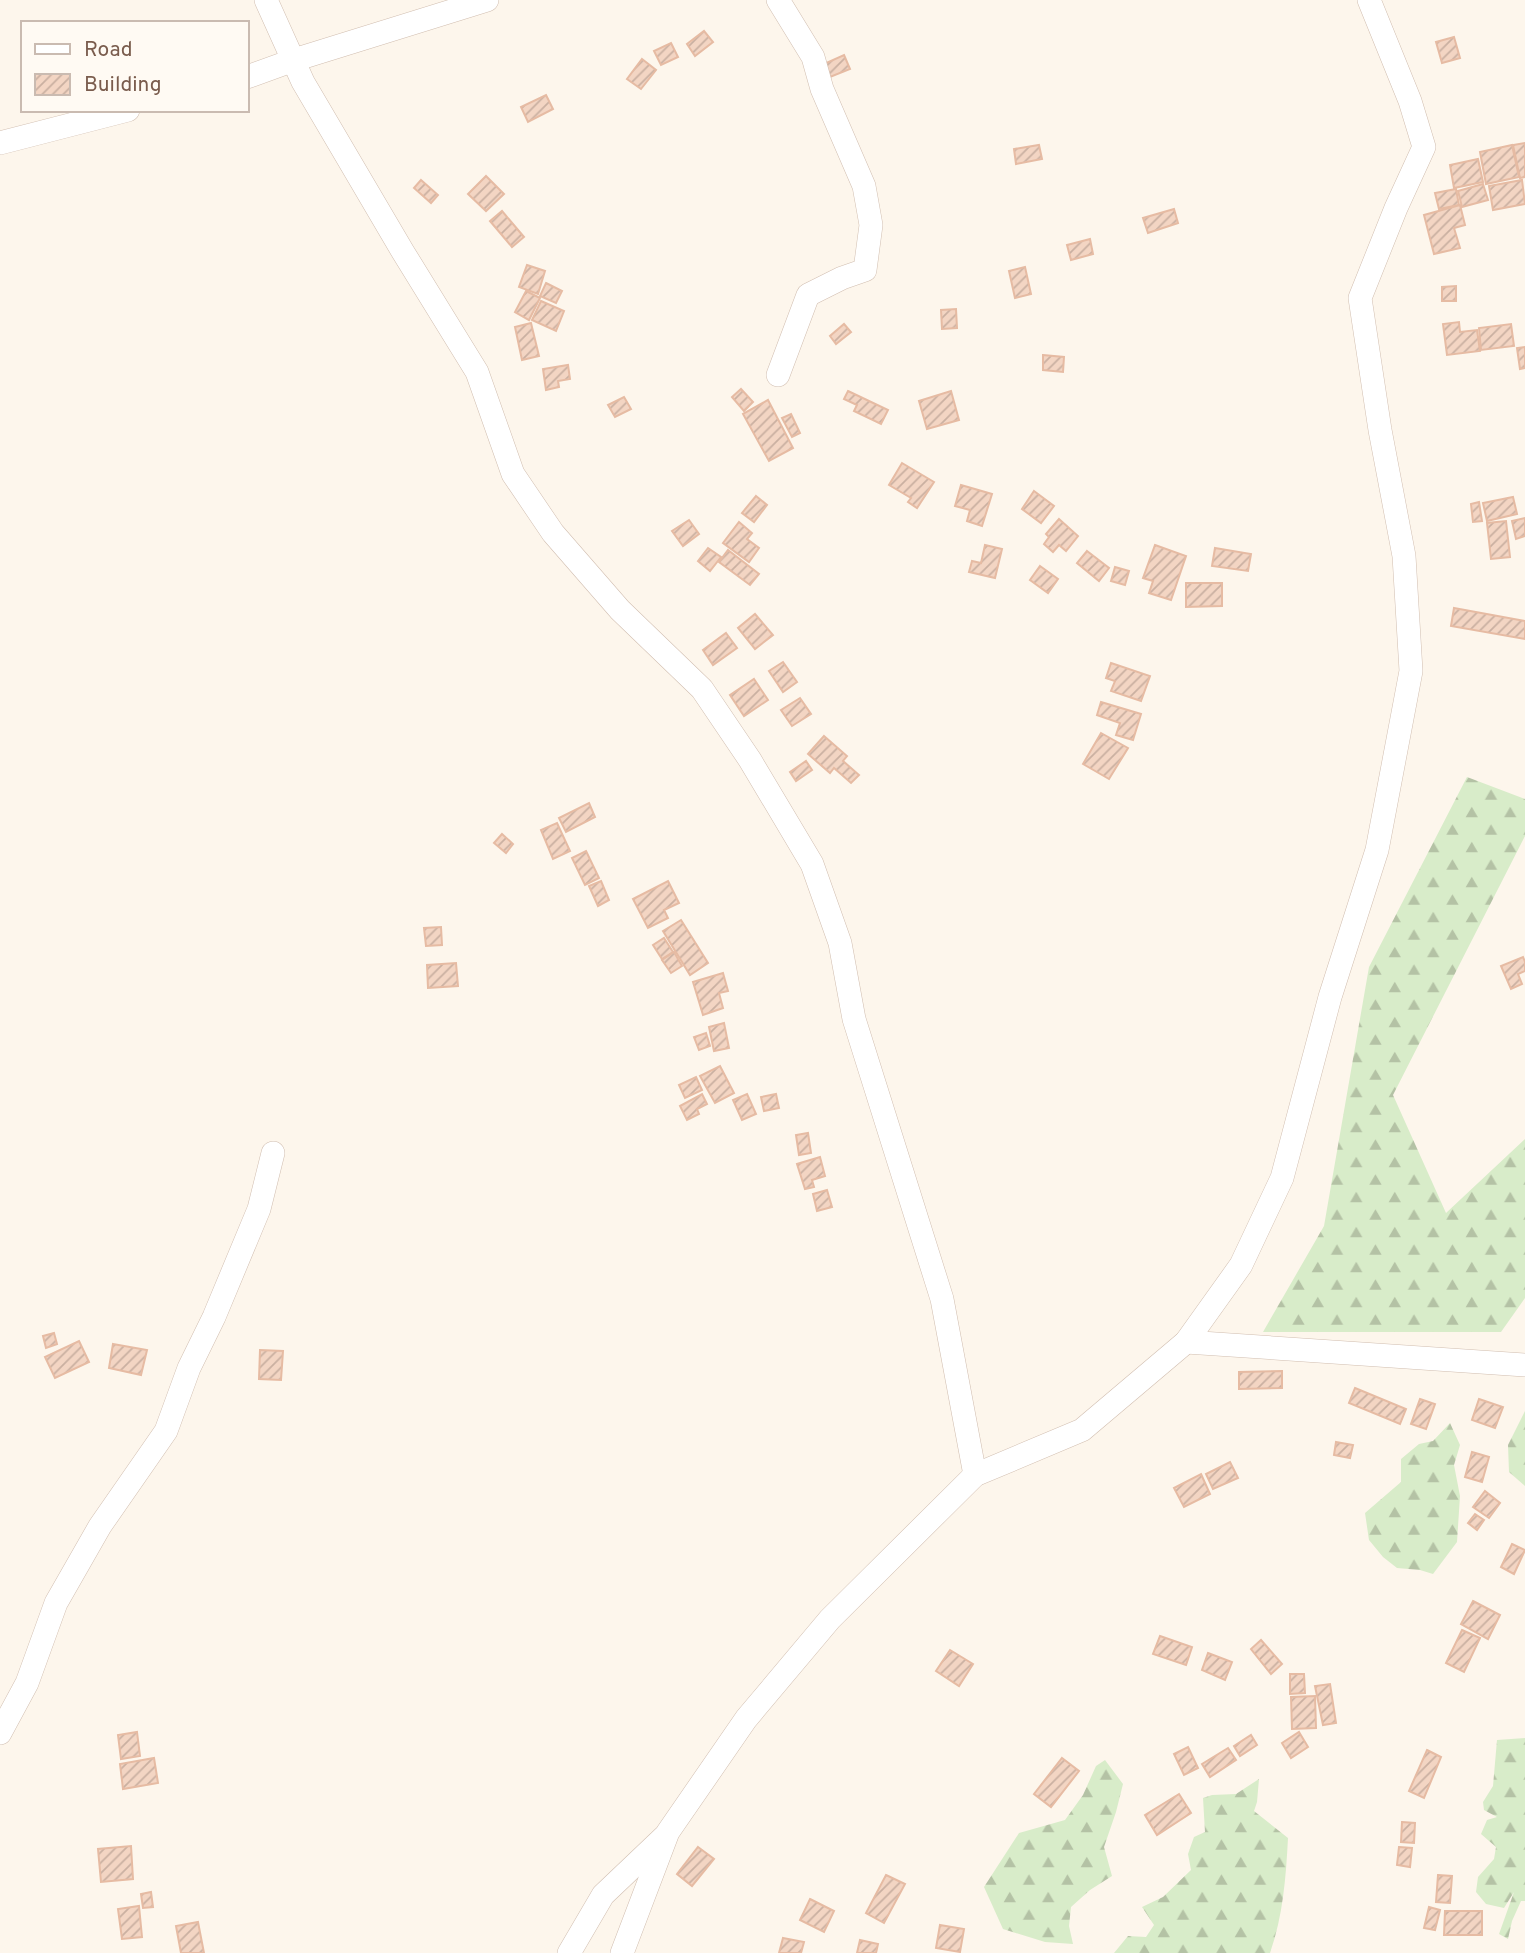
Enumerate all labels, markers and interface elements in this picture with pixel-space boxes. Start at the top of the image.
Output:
legend [21,21,248,112]
text: Road [84,37,133,64]
text: Building [84,72,162,99]

